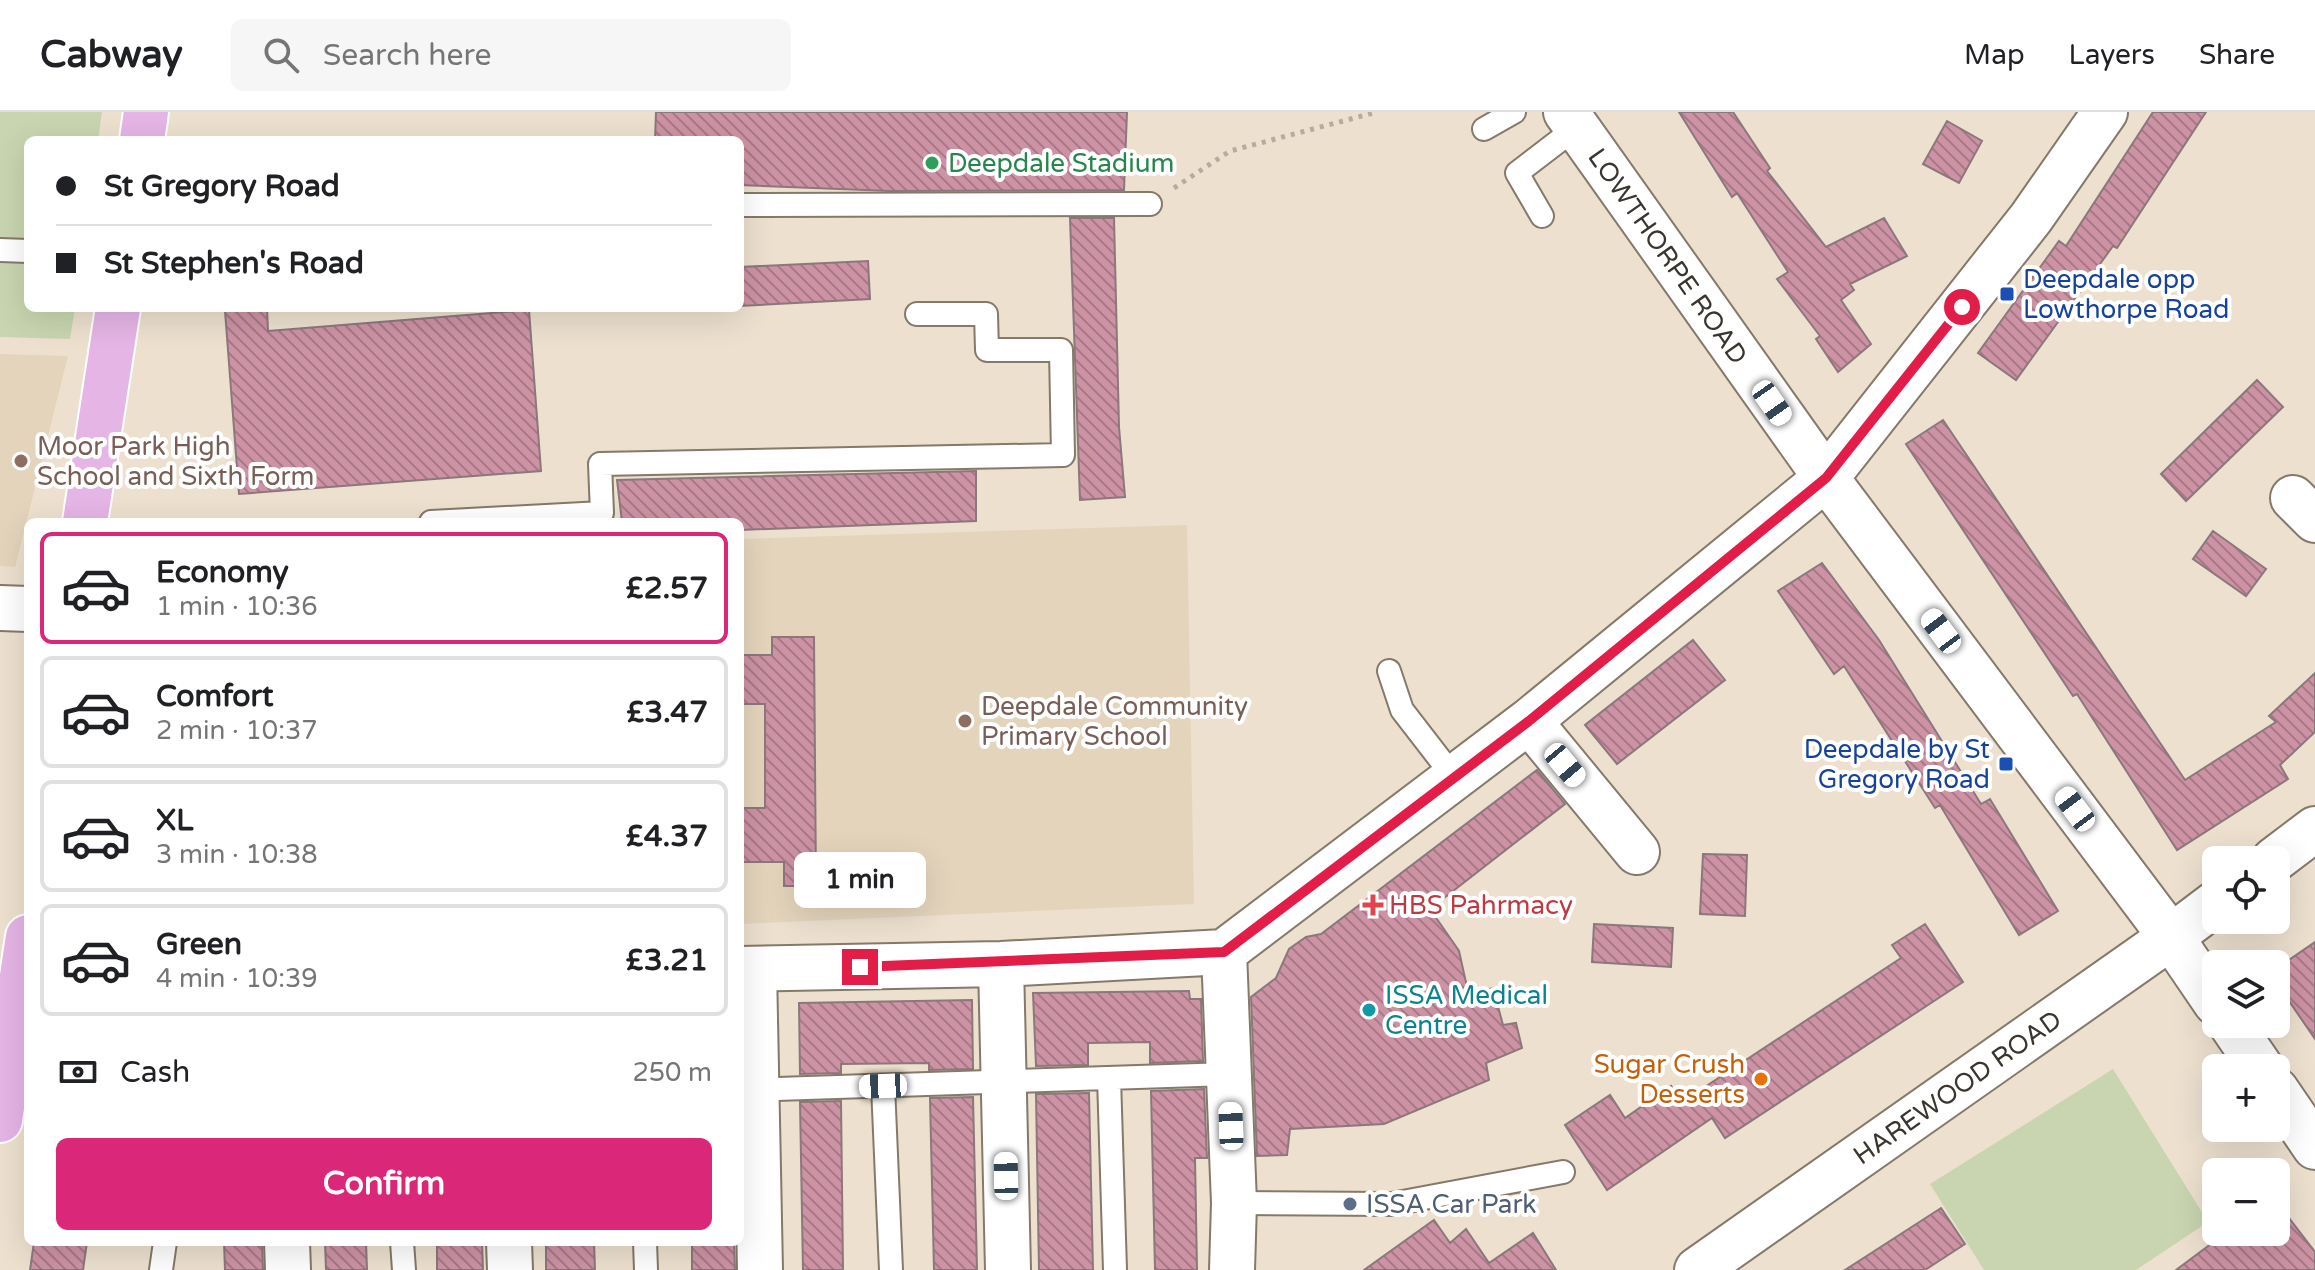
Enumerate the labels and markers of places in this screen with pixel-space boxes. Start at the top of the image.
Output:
place label: Deepdale Stadium [948,148,1174,179]
marker: Deepdale Stadium [923,154,941,172]
place label: Deepdale opp Lowthorpe Road [2023,264,2230,325]
marker: Deepdale opp Lowthorpe Road [1998,285,2016,303]
place label: Moor Park High School and Sixth Form [37,431,314,492]
marker: Moor Park High School and Sixth Form [12,452,30,470]
place label: Deepdale Community Primary School [981,691,1248,752]
marker: Deepdale Community Primary School [956,712,974,730]
place label: Deepdale by St Gregory Road [1804,734,1990,795]
marker: Deepdale by St Gregory Road [1997,755,2015,773]
place label: HBS Pahrmacy [1389,890,1573,921]
marker: HBS Pahrmacy [1364,896,1382,914]
place label: ISSA Medical Centre [1385,980,1548,1041]
marker: ISSA Medical Centre [1360,1001,1378,1019]
place label: Sugar Crush Desserts [1594,1049,1745,1110]
marker: Sugar Crush Desserts [1752,1070,1770,1088]
place label: ISSA Car Park [1366,1189,1537,1220]
marker: ISSA Car Park [1341,1195,1359,1213]

